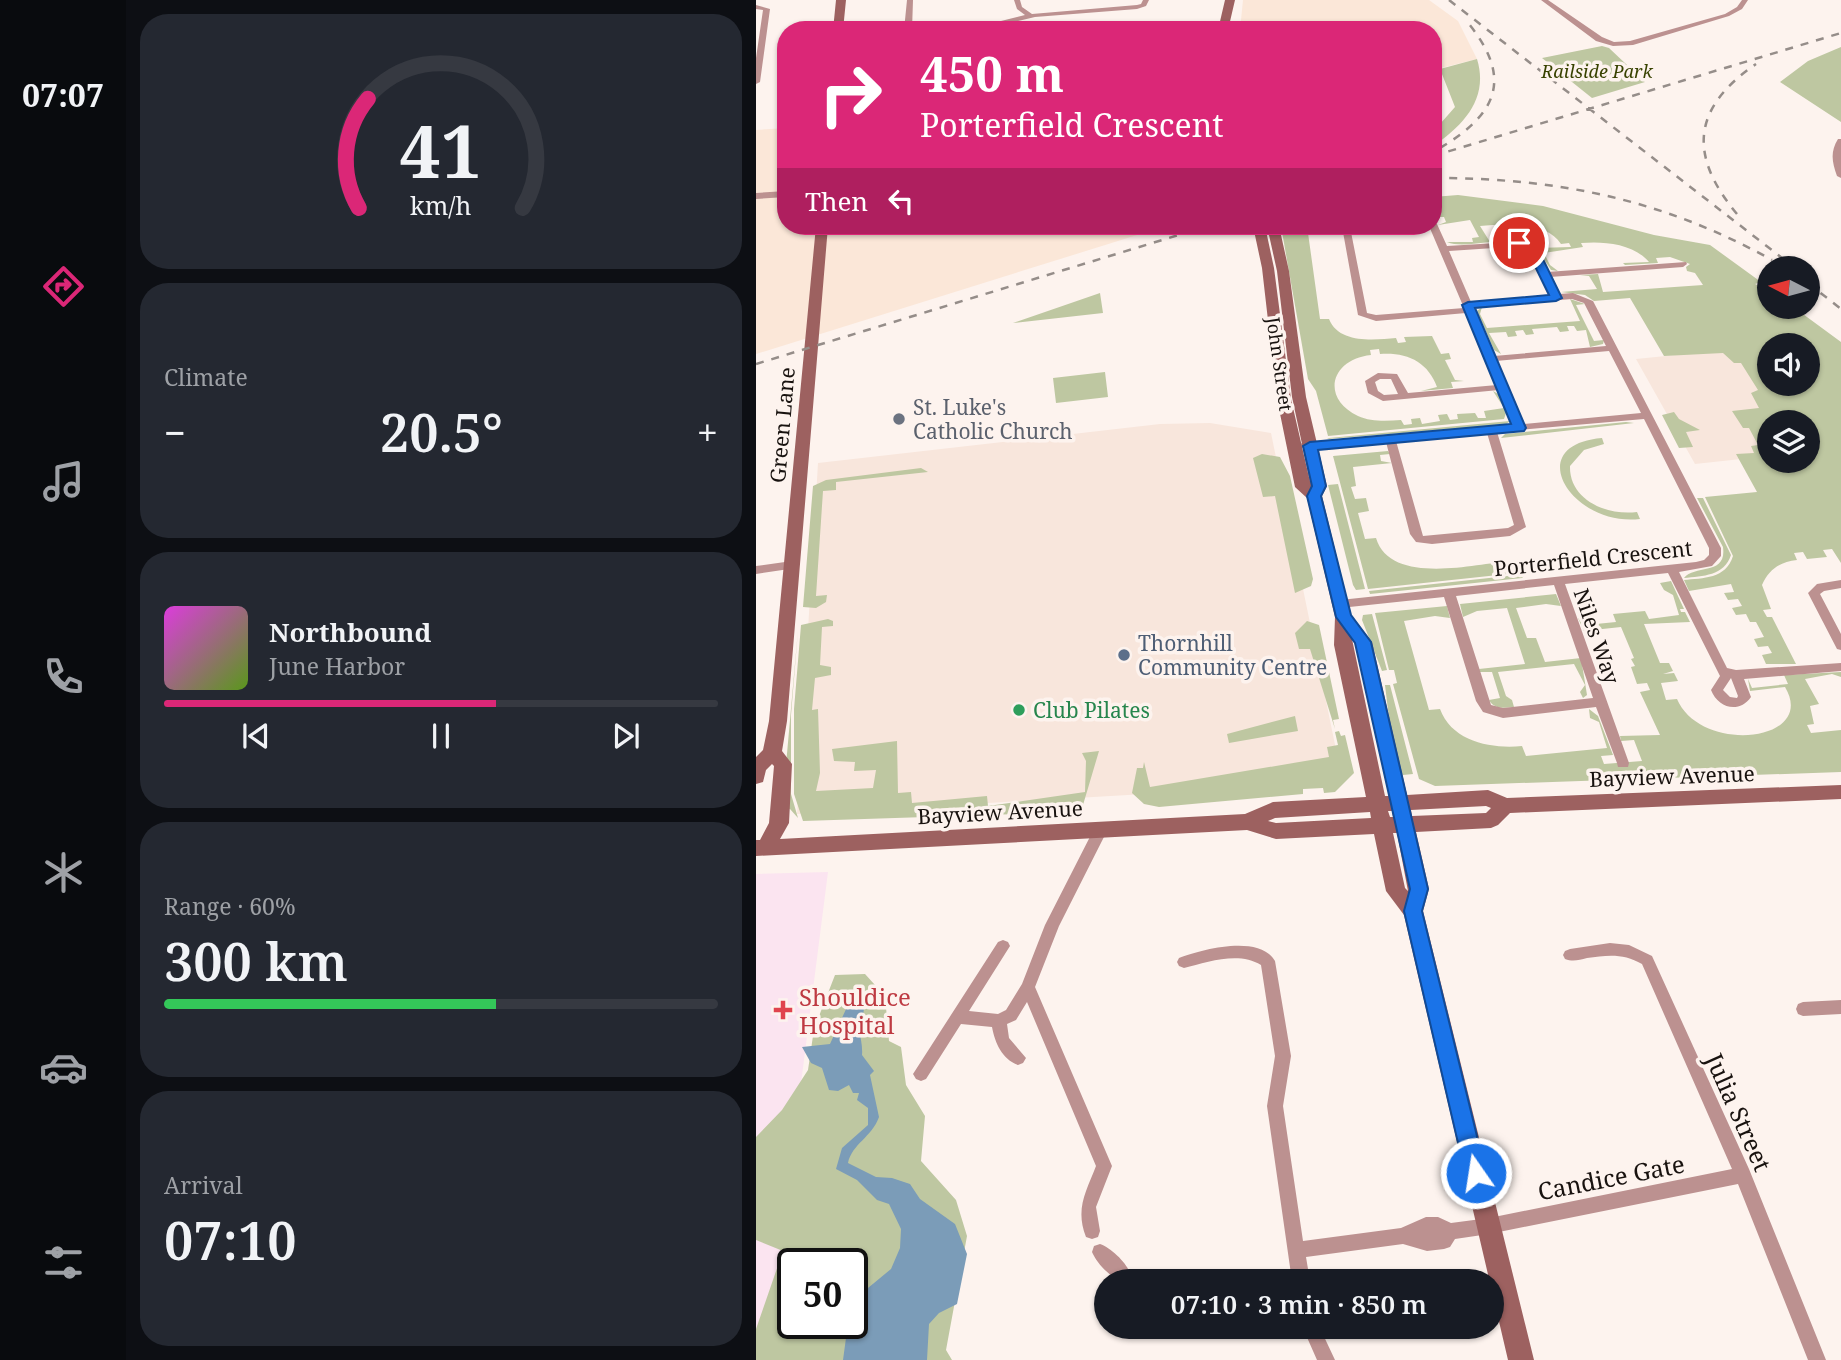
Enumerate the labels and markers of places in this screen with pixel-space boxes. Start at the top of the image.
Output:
pin [1489,213,1549,273]
place label: St. Luke's Catholic Church [913,393,1073,445]
marker: St. Luke's Catholic Church [891,411,907,427]
place label: Thornhill Community Centre [1138,629,1327,681]
marker: Thornhill Community Centre [1116,647,1132,663]
place label: Club Pilates [1033,696,1150,724]
marker: Club Pilates [1011,702,1027,718]
place label: Shouldice Hospital [799,980,911,1041]
marker: Shouldice Hospital [773,1000,793,1020]

